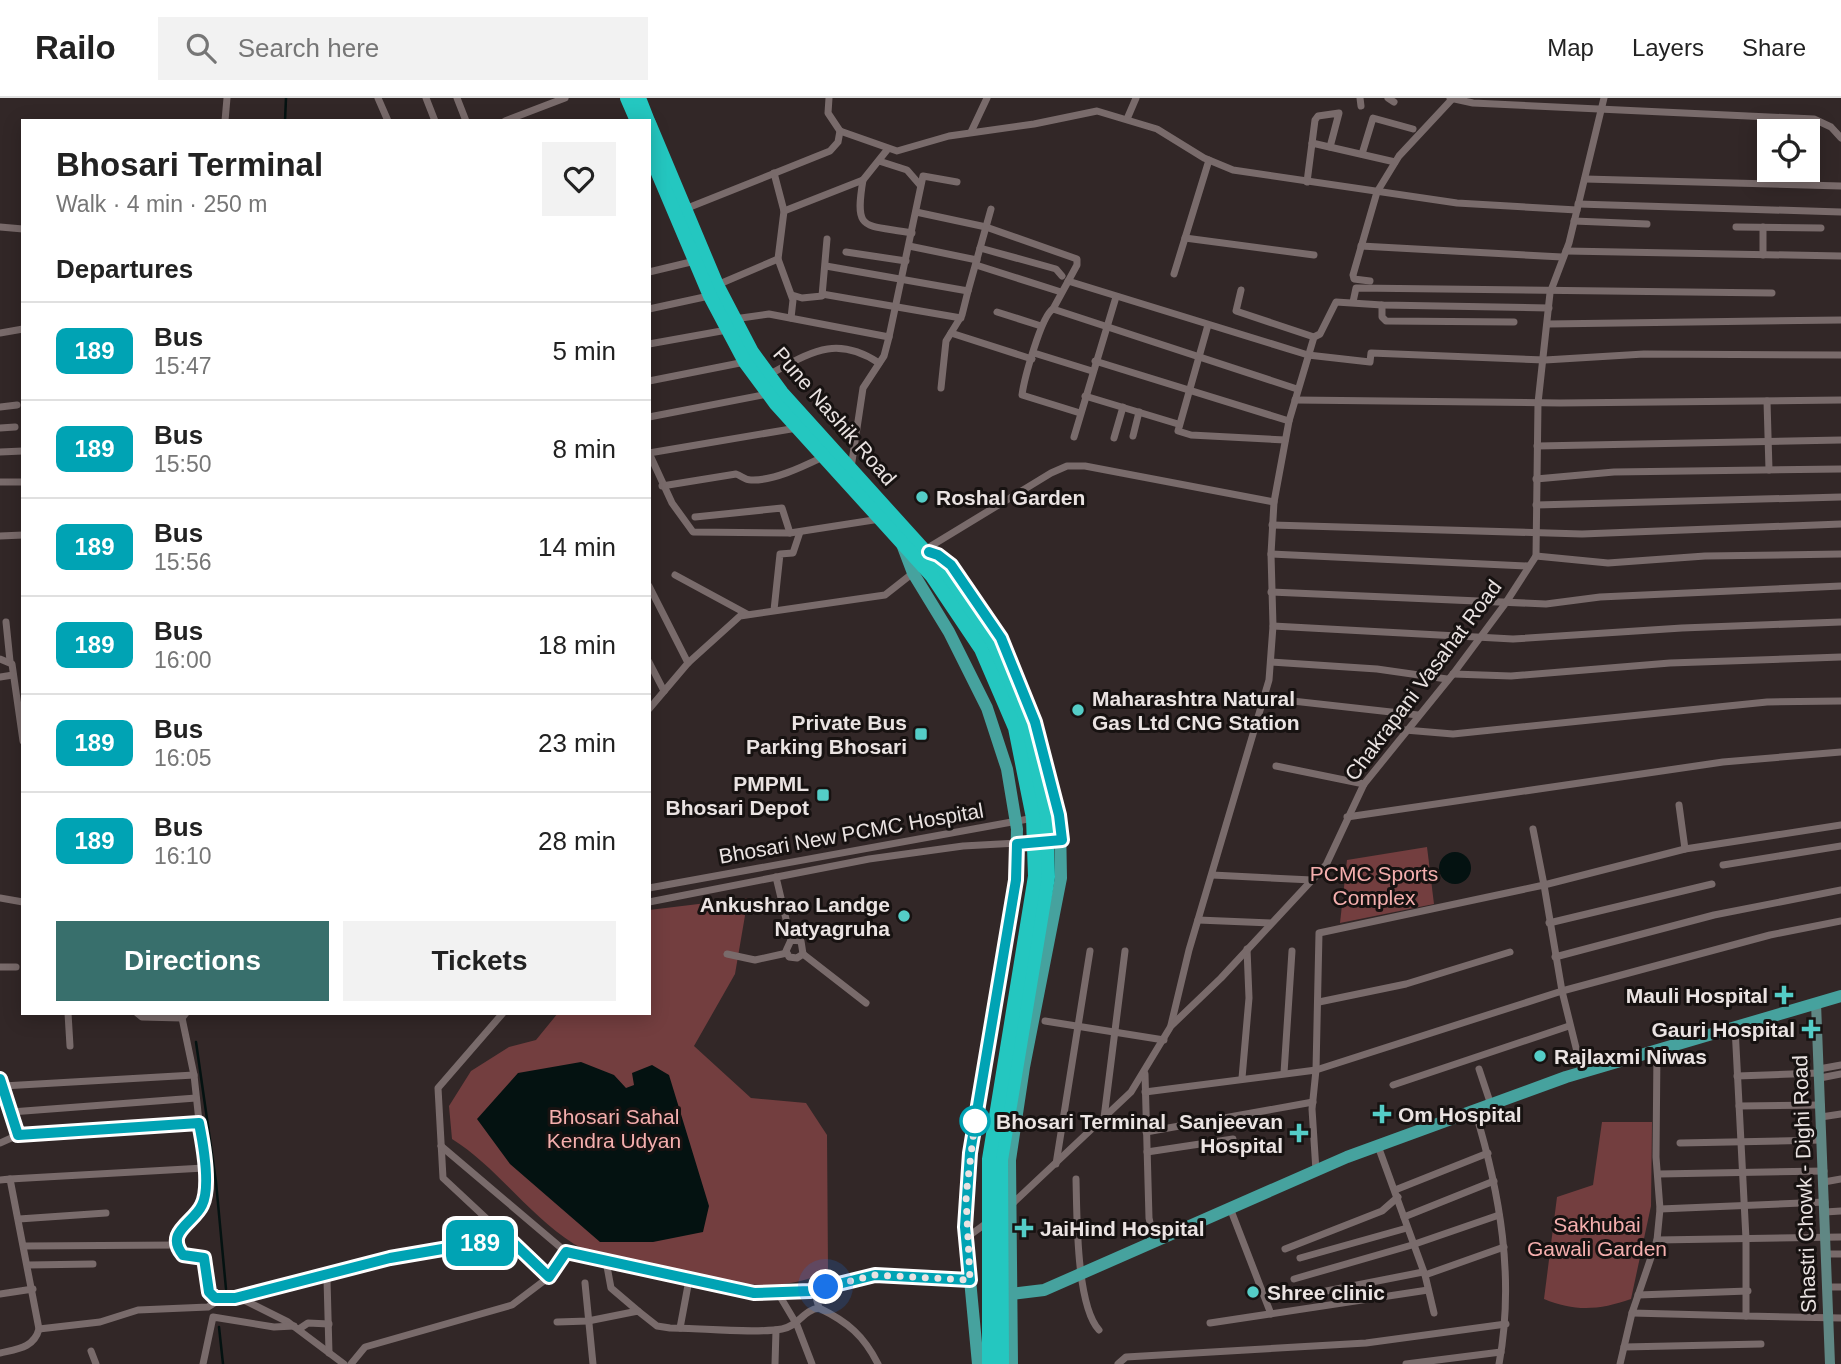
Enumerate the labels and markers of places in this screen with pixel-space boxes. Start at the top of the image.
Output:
place label: Roshal Garden [936,486,1085,509]
marker: Roshal Garden [914,489,930,505]
place label: Maharashtra Natural Gas Ltd CNG Station [1092,687,1300,734]
marker: Maharashtra Natural Gas Ltd CNG Station [1070,702,1086,718]
place label: Private Bus Parking Bhosari [746,711,907,758]
marker: Private Bus Parking Bhosari [913,726,929,742]
place label: PMPML Bhosari Depot [665,772,809,819]
marker: PMPML Bhosari Depot [815,787,831,803]
place label: Ankushrao Landge Natyagruha [700,893,890,940]
marker: Ankushrao Landge Natyagruha [896,908,912,924]
place label: Mauli Hospital [1626,984,1768,1007]
marker: Mauli Hospital [1774,985,1794,1005]
place label: Gauri Hospital [1651,1018,1795,1041]
marker: Gauri Hospital [1801,1019,1821,1039]
place label: Rajlaxmi Niwas [1554,1045,1707,1068]
marker: Rajlaxmi Niwas [1532,1048,1548,1064]
place label: Om Hospital [1398,1103,1522,1126]
marker: Om Hospital [1372,1104,1392,1124]
marker: Bhosari Terminal [960,1106,990,1136]
place label: Bhosari Terminal [996,1110,1166,1133]
place label: Sanjeevan Hospital [1179,1110,1283,1157]
marker: Sanjeevan Hospital [1289,1123,1309,1143]
place label: JaiHind Hospital [1040,1217,1205,1240]
marker: JaiHind Hospital [1014,1218,1034,1238]
place label: Shree clinic [1267,1281,1385,1304]
marker: Shree clinic [1245,1284,1261,1300]

